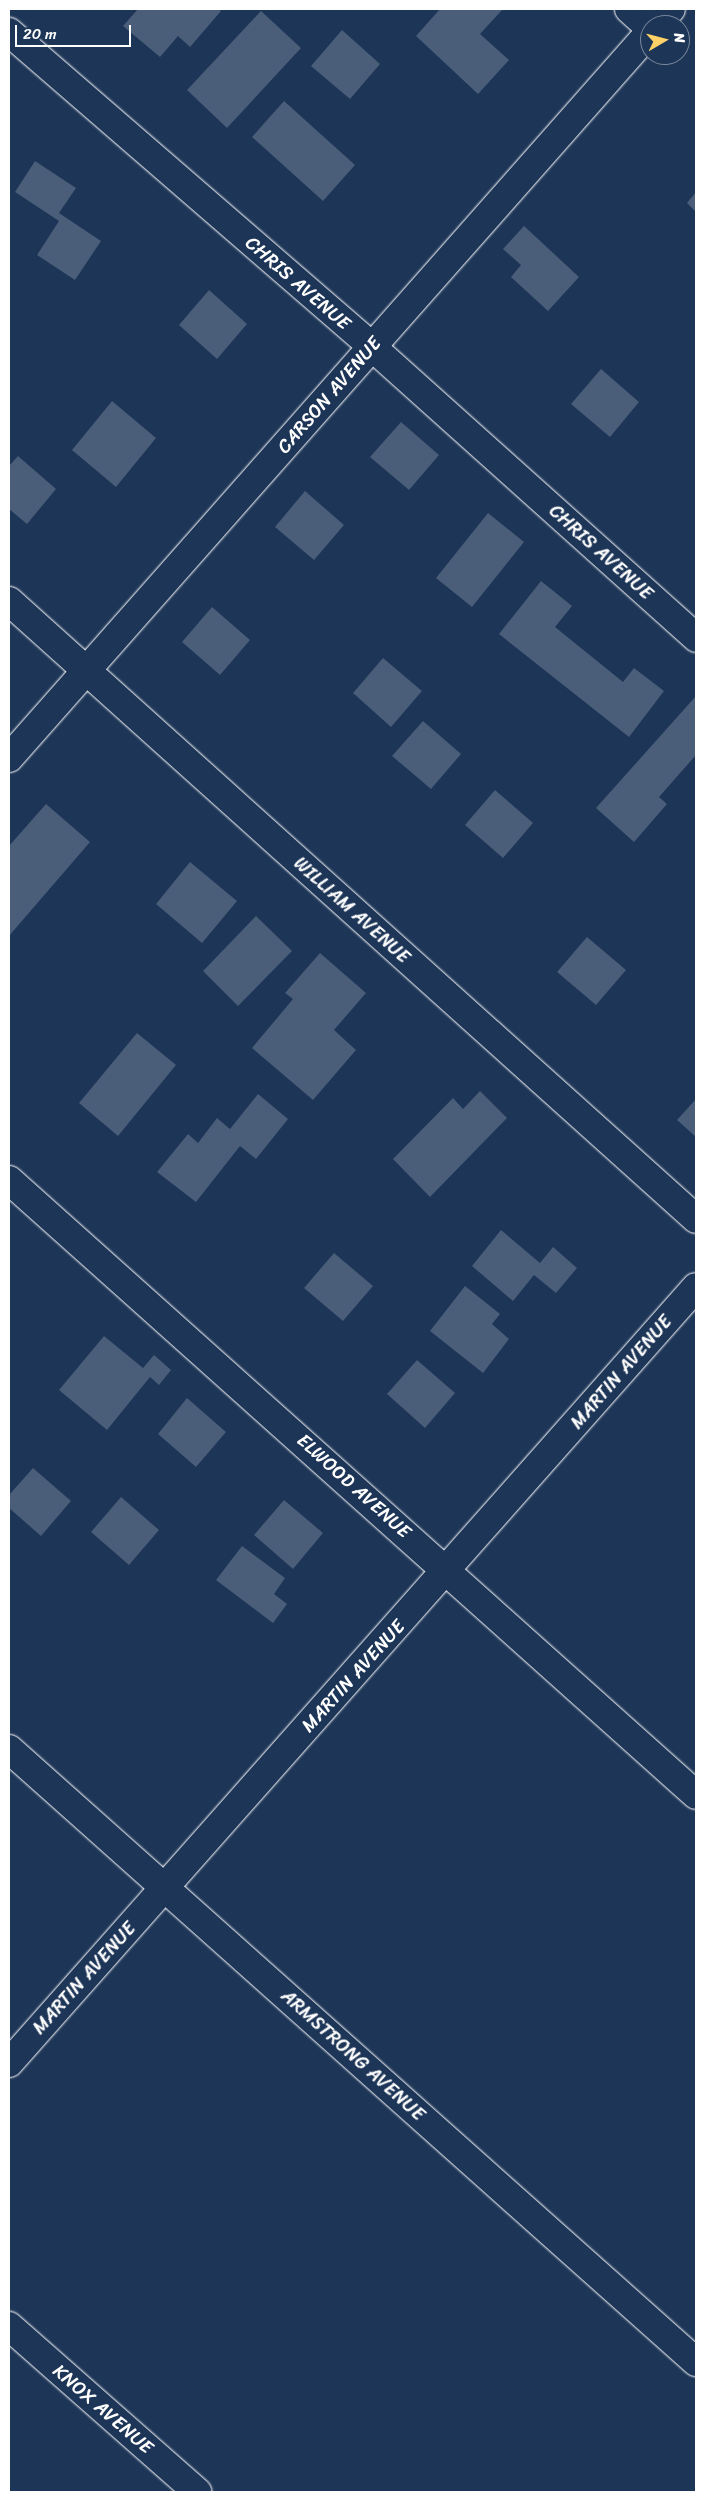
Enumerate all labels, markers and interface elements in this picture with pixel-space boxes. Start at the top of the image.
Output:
scale bar [18,15,134,47]
north arrow [640,15,690,65]
text: 20 m [23,21,57,47]
text: N [666,31,692,45]
street label: CHRIS AVENUE [241,231,355,335]
street label: CARSON AVENUE [272,332,386,458]
street label: CHRIS AVENUE [545,500,657,604]
street label: WILLIAM AVENUE [289,852,415,968]
street label: MARTIN AVENUE [565,1311,677,1433]
street label: ELWOOD AVENUE [292,1429,416,1543]
street label: MARTIN AVENUE [297,1615,409,1737]
street label: MARTIN AVENUE [28,1917,140,2039]
street label: ARMSTRONG AVENUE [277,1985,429,2125]
street label: KNOX AVENUE [48,2359,158,2459]

